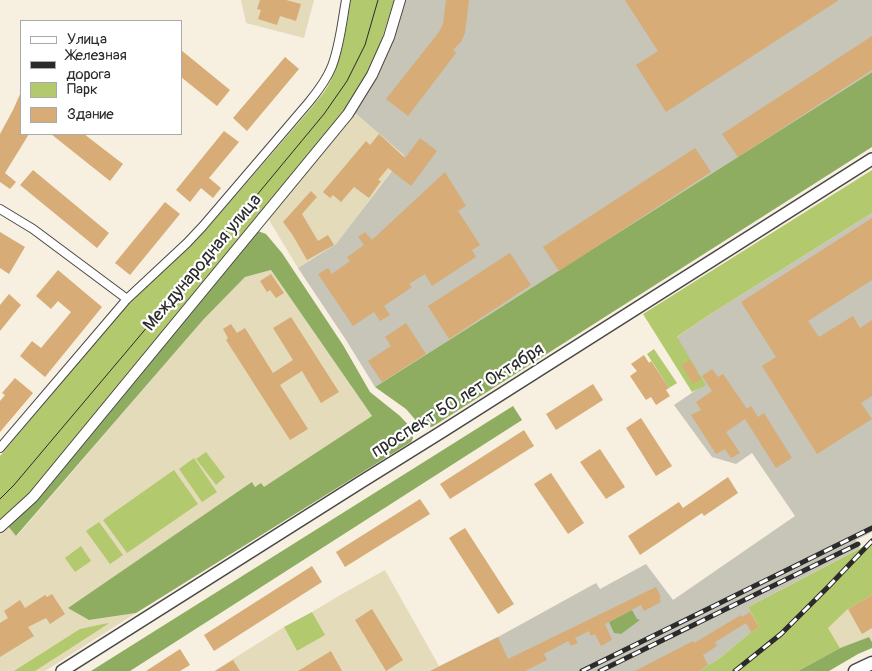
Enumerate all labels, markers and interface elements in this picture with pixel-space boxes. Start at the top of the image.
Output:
legend [20,20,182,135]
text: Улица [67,30,107,49]
text: Железная дорога [66,46,127,84]
text: Парк [67,80,98,99]
text: Здание [67,105,114,124]
street label: Международная улица [139,190,267,336]
street label: проспект 50 лет Октября [368,339,548,463]

